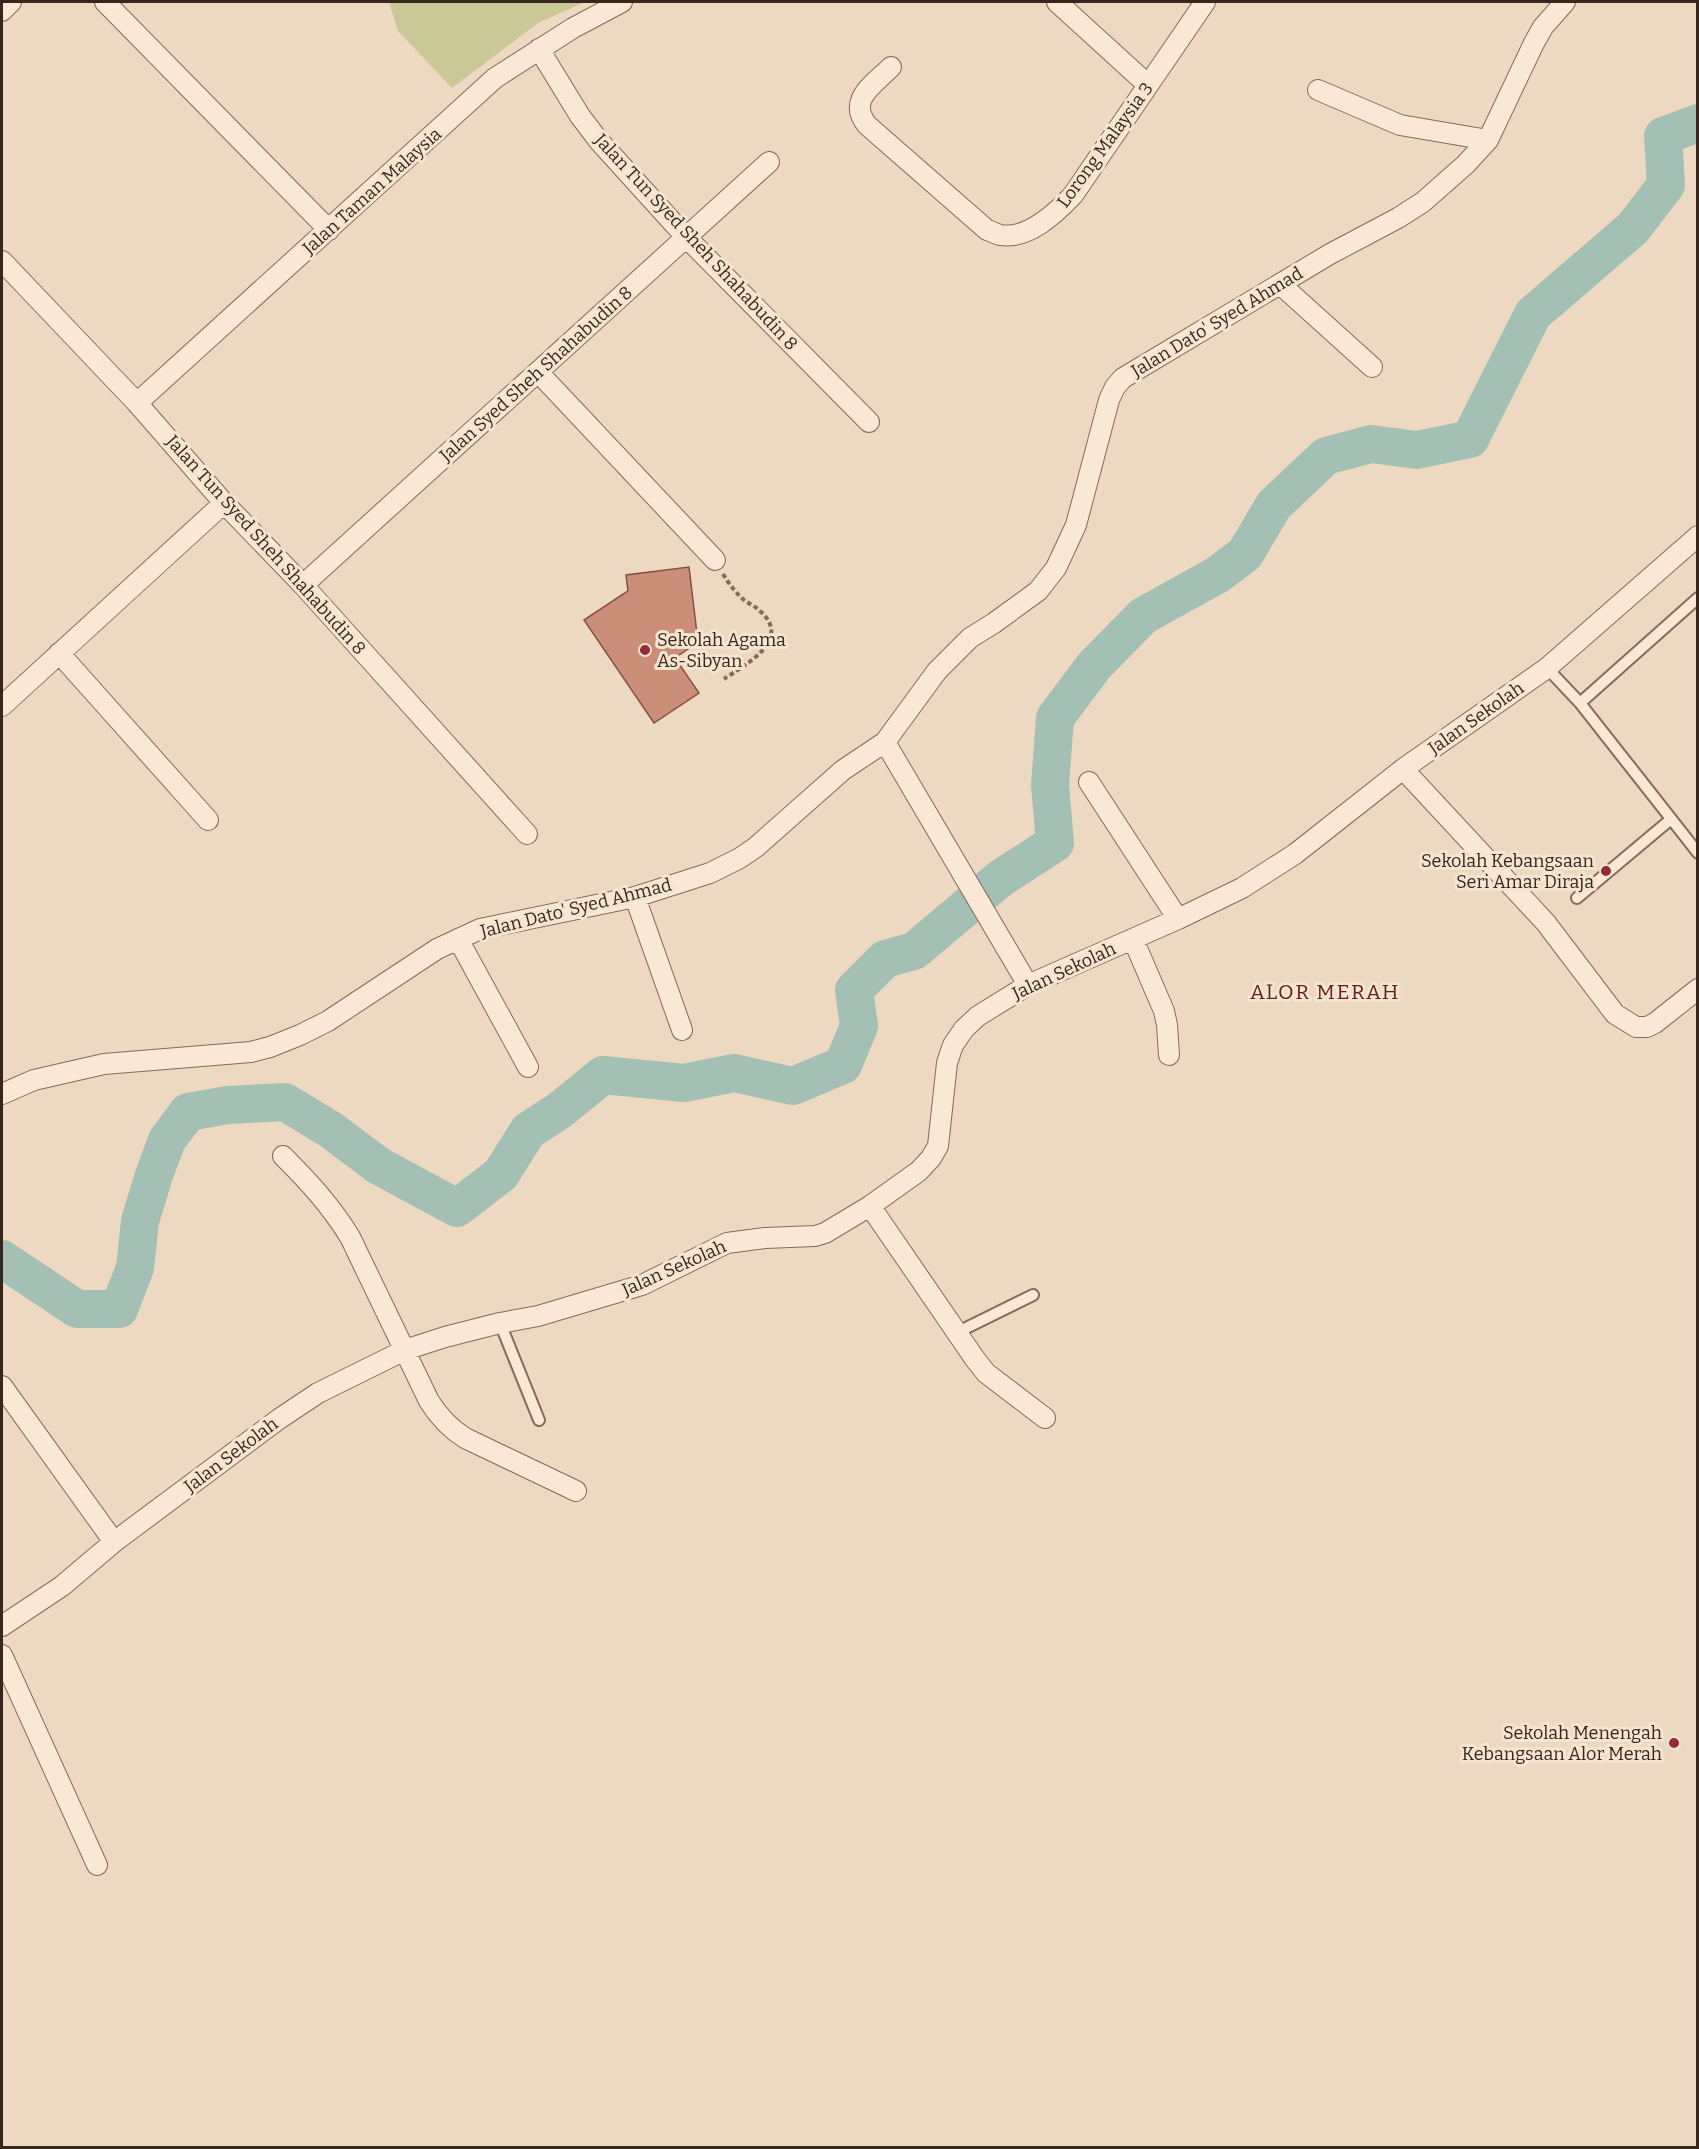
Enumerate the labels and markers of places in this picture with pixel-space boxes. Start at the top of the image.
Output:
place label: Sekolah Agama As-Sibyan [657,629,786,672]
marker: Sekolah Agama As-Sibyan [638,643,652,657]
place label: Sekolah Kebangsaan Seri Amar Diraja [1421,850,1595,893]
marker: Sekolah Kebangsaan Seri Amar Diraja [1599,864,1613,878]
place label: Sekolah Menengah Kebangsaan Alor Merah [1462,1722,1662,1765]
marker: Sekolah Menengah Kebangsaan Alor Merah [1667,1736,1681,1750]

